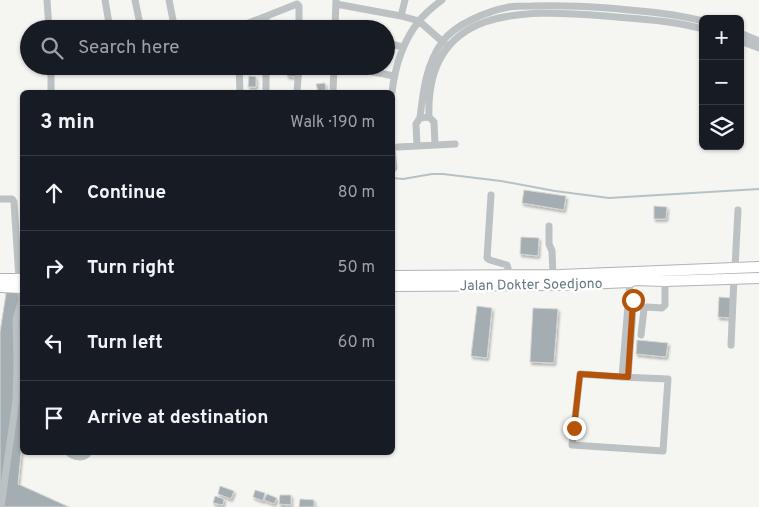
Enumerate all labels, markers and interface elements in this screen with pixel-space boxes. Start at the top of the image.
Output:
map controls [699,15,744,150]
button: + [699,15,744,60]
search box [20,20,395,75]
icon: search [38,34,66,62]
text: Search here [78,36,180,60]
button: − [699,60,744,105]
button: layers [699,105,744,150]
text: 3 min [40,109,95,136]
text: Walk · 190 m [290,113,375,133]
icon: ahead [40,179,68,207]
text: Continue [87,181,166,205]
text: 80 m [338,183,375,203]
icon: right [40,254,68,282]
text: Turn right [87,256,175,280]
text: 50 m [338,258,375,278]
street label: Jalan Dokter Soedjono [459,276,603,295]
route start [622,289,645,312]
icon: left [40,329,68,357]
text: Turn left [87,331,163,355]
text: 60 m [338,333,375,353]
icon: arrive [40,404,68,432]
text: Arrive at destination [87,406,268,430]
route end [563,417,586,440]

